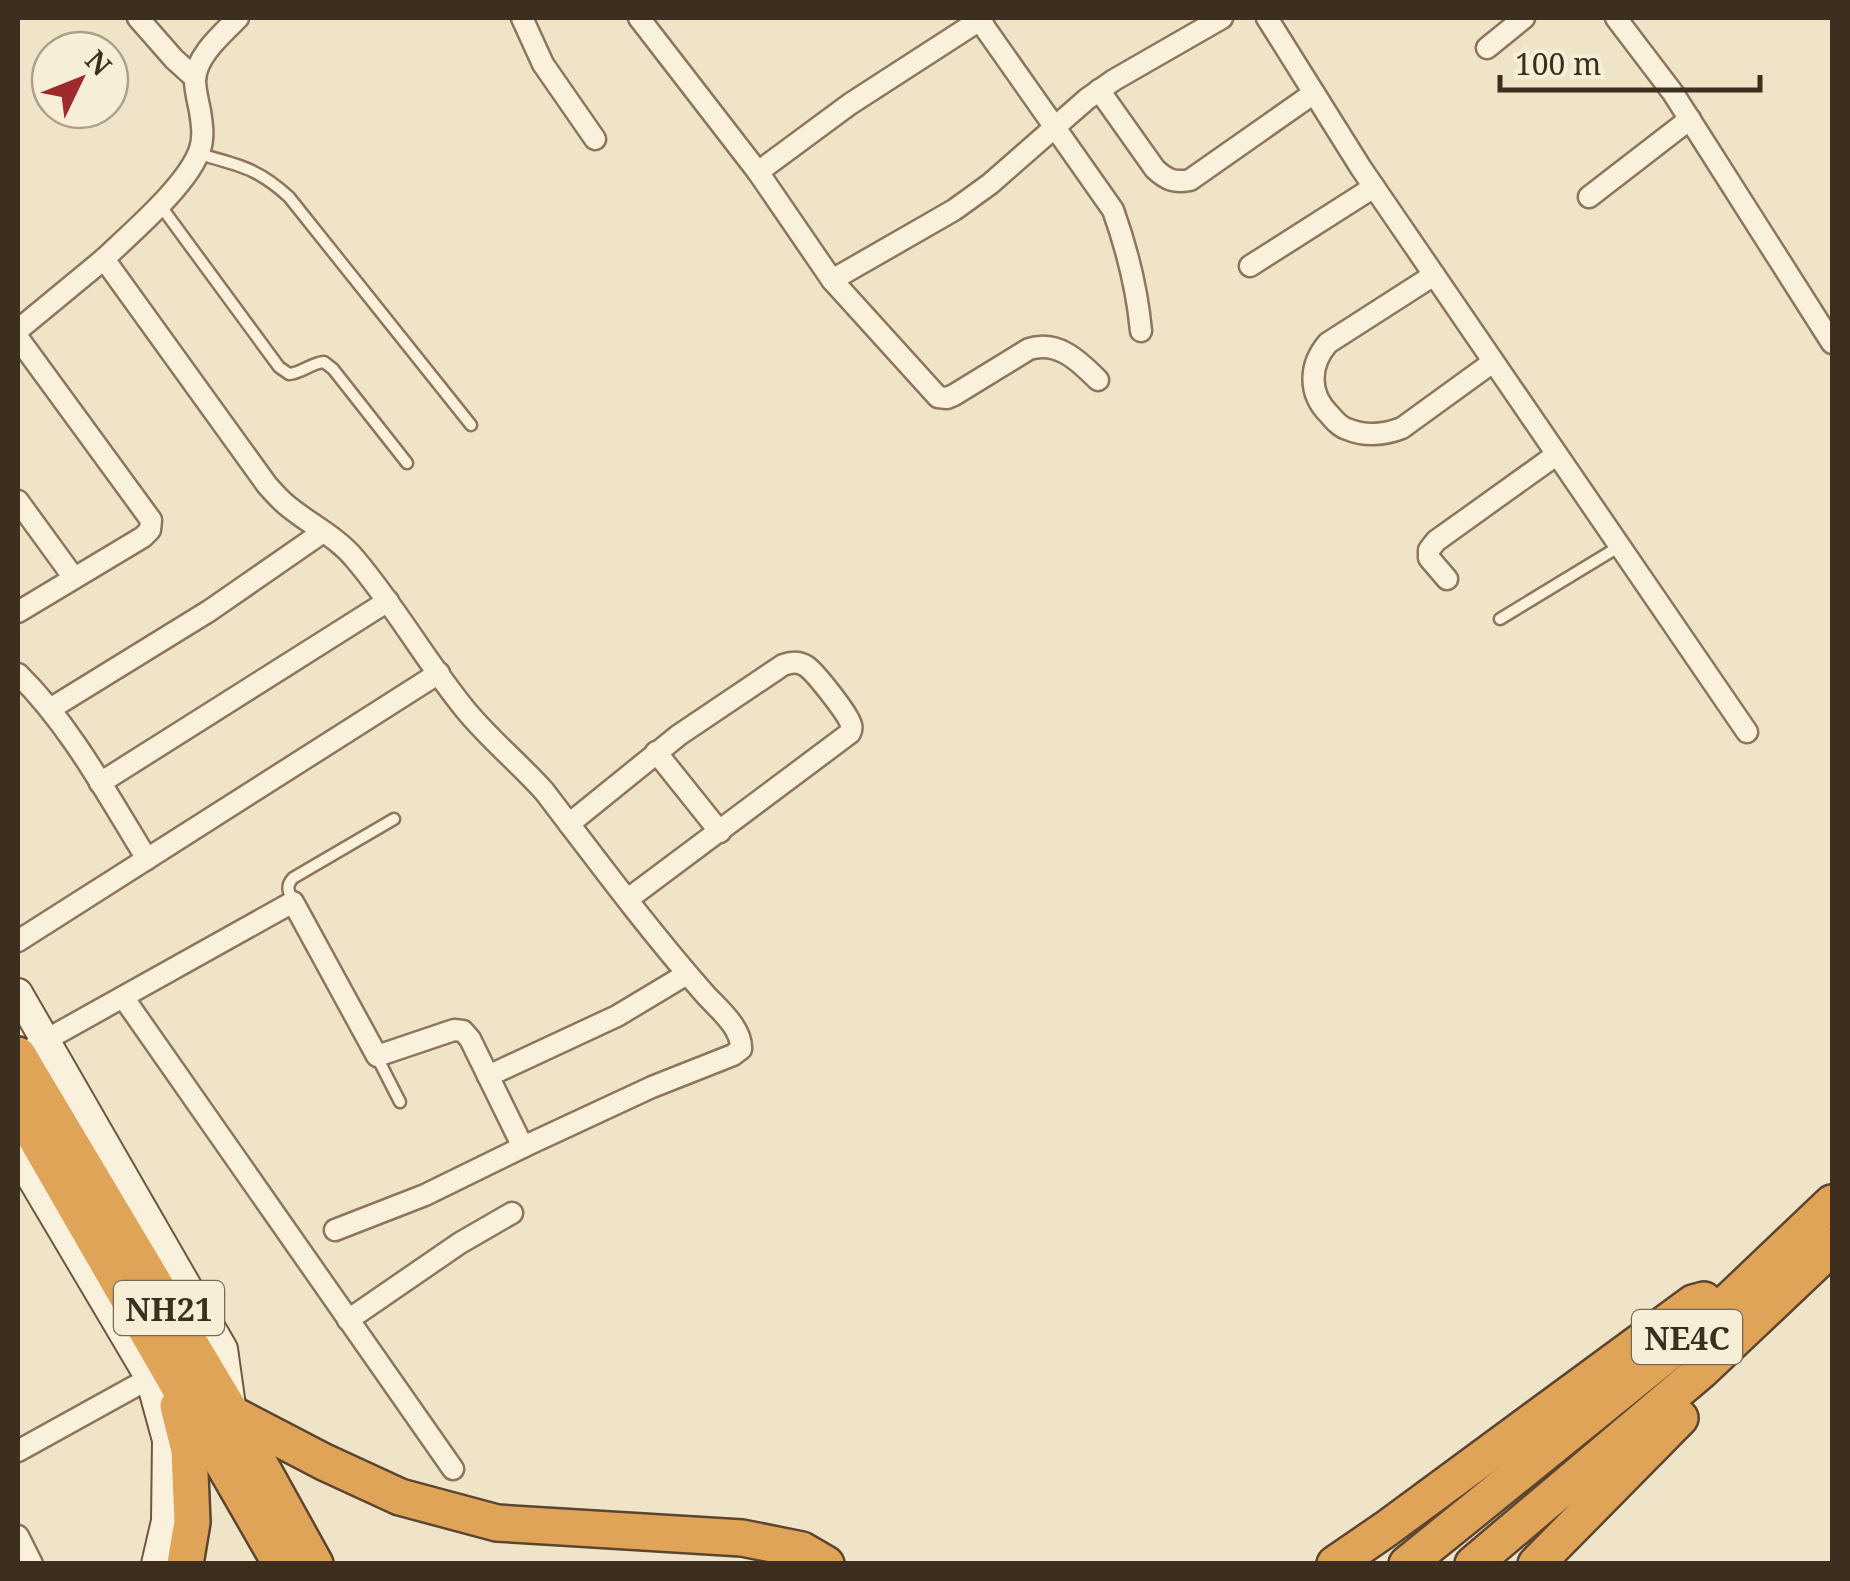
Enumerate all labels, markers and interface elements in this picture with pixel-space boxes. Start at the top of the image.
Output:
north arrow [30,30,130,130]
scale bar [1500,30,1760,92]
text: N [78,41,120,83]
text: 100 m [1515,43,1601,84]
road number: NH21 [114,1281,224,1335]
road number: NE4C [1632,1310,1742,1364]

